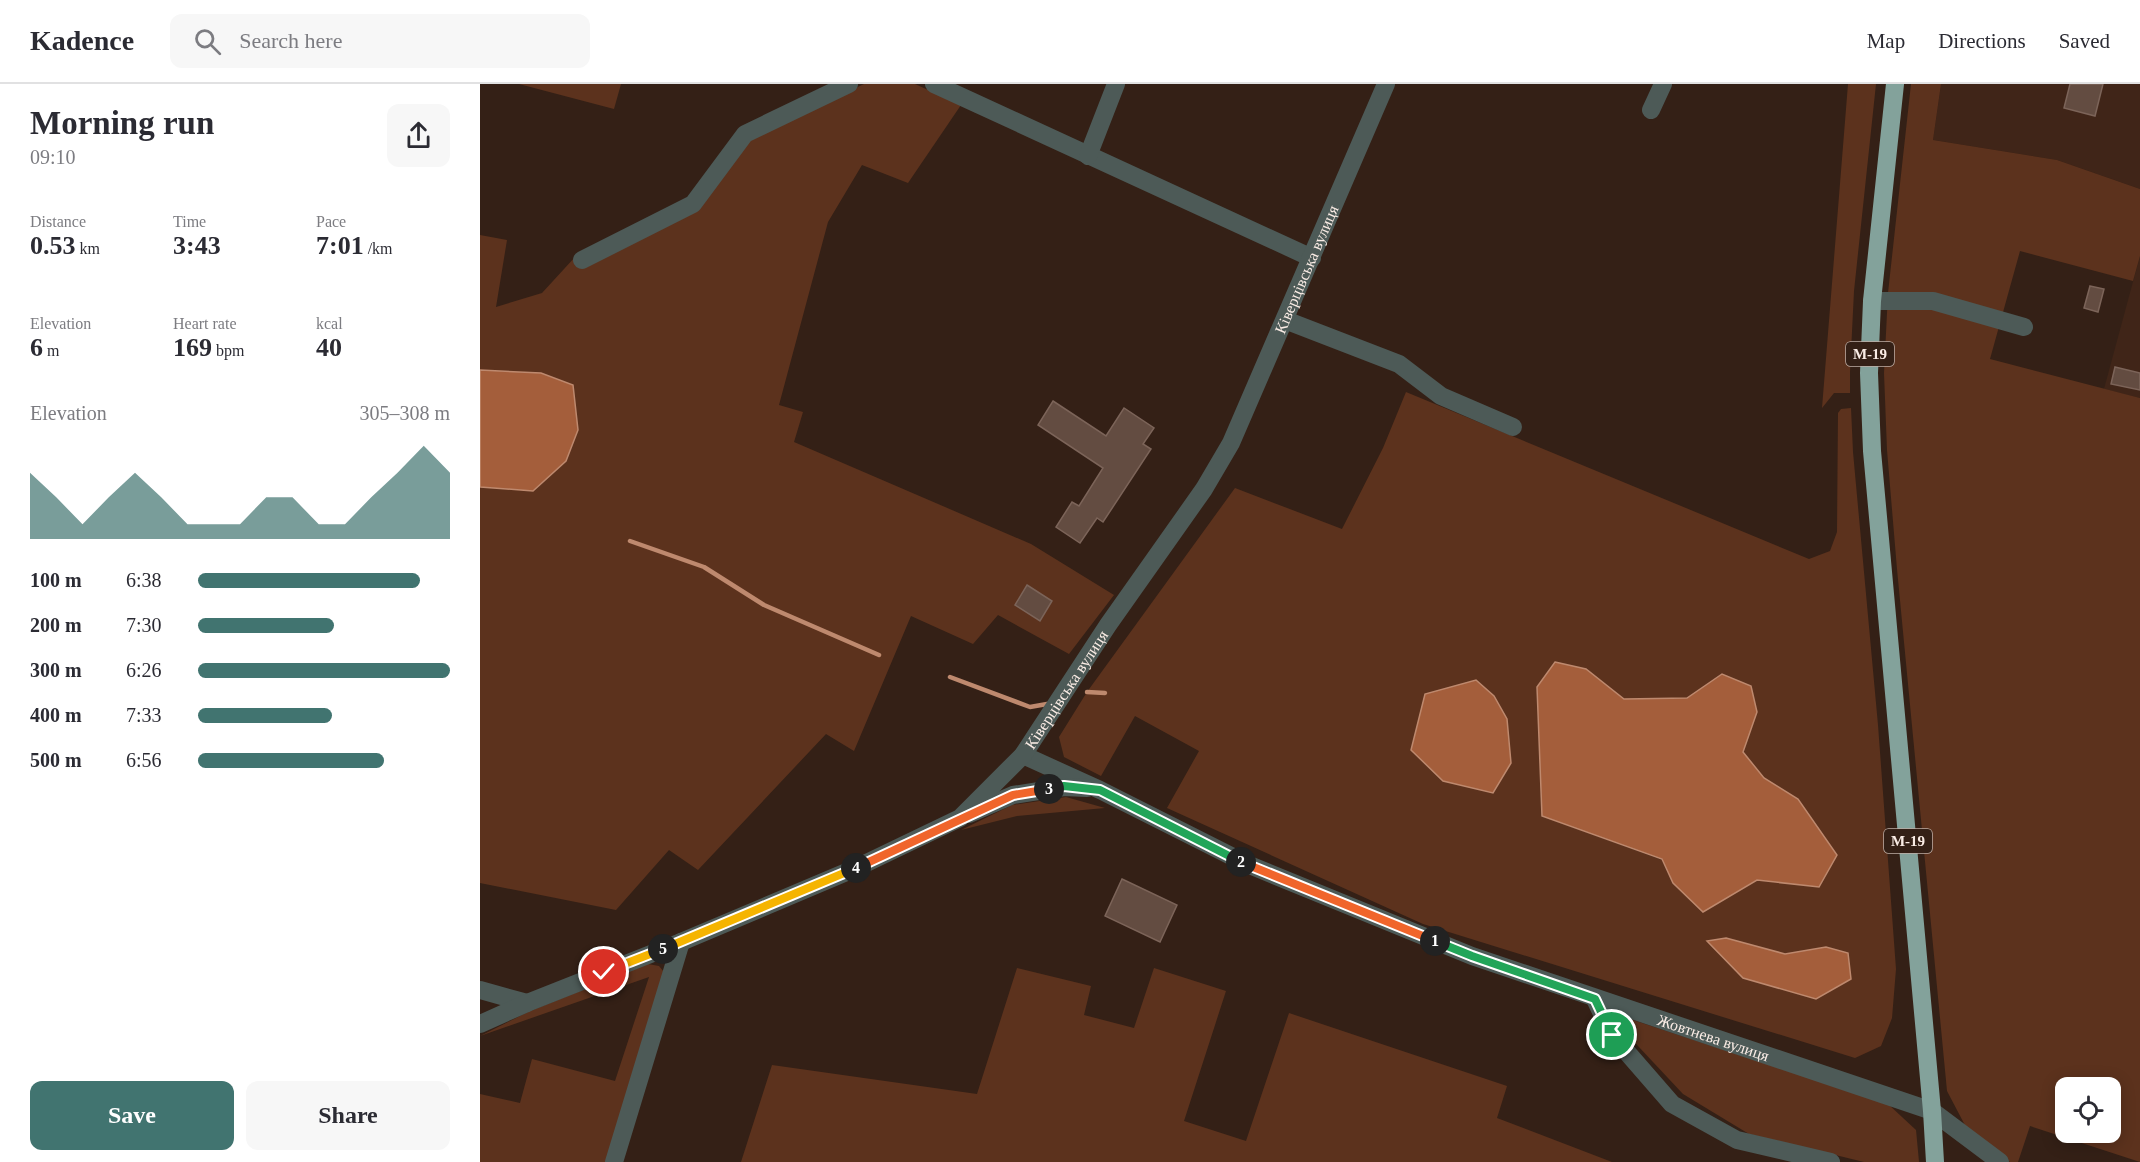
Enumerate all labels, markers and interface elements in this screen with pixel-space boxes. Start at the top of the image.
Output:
search box [170,14,590,68]
text: Kadence [30,25,134,56]
icon: search [191,25,224,58]
text: Search here [239,28,342,53]
text: Map [1867,29,1905,53]
text: Directions [1938,29,2026,53]
text: Saved [2059,29,2110,53]
button: share [387,104,450,167]
text: Morning run [30,105,214,141]
text: 09:10 [30,146,76,168]
street label: Ківерцівська вулиця [1271,202,1341,336]
text: Distance [30,213,86,230]
text: Time [173,213,206,230]
text: Pace [316,213,346,230]
text: 0.53 [30,231,76,260]
text: 3:43 [173,231,221,260]
text: 7:01 [316,231,364,260]
text: km [76,240,100,257]
text: /km [364,240,393,257]
text: Elevation [30,315,91,332]
text: Heart rate [173,315,237,332]
text: kcal [316,315,343,332]
text: 6 [30,333,43,362]
text: 169 [173,333,212,362]
text: 40 [316,333,342,362]
text: m [43,342,59,359]
text: bpm [212,342,244,359]
road number: М-19 [1846,342,1894,366]
text: Elevation [30,402,107,424]
text: 305–308 m [359,402,450,424]
text: 100 m [30,569,82,591]
text: 6:38 [126,569,162,591]
text: 200 m [30,614,82,636]
text: 7:30 [126,614,162,636]
street label: Ківерцівська вулиця [1021,626,1111,752]
text: 300 m [30,659,82,681]
text: 6:26 [126,659,162,681]
text: 400 m [30,704,82,726]
text: 7:33 [126,704,162,726]
text: 500 m [30,749,82,771]
text: 6:56 [126,749,162,771]
pin: 3 [1034,774,1064,804]
text: 3 [1045,780,1053,797]
road number: М-19 [1884,829,1932,853]
pin: 2 [1226,847,1256,877]
pin: 4 [841,853,871,883]
text: 2 [1237,853,1245,870]
text: 4 [852,859,860,876]
pin: 1 [1420,926,1450,956]
text: 1 [1431,932,1439,949]
pin: 5 [648,934,678,964]
text: 5 [659,940,667,957]
pin [578,946,629,997]
icon: check [587,955,620,988]
pin [1586,1009,1637,1060]
street label: Жовтнева вулиця [1655,1011,1772,1064]
icon: arrive [1595,1018,1628,1051]
map controls [2055,1077,2121,1143]
button: locate [2055,1077,2121,1143]
button: Save [30,1081,234,1150]
button: Share [246,1081,450,1150]

